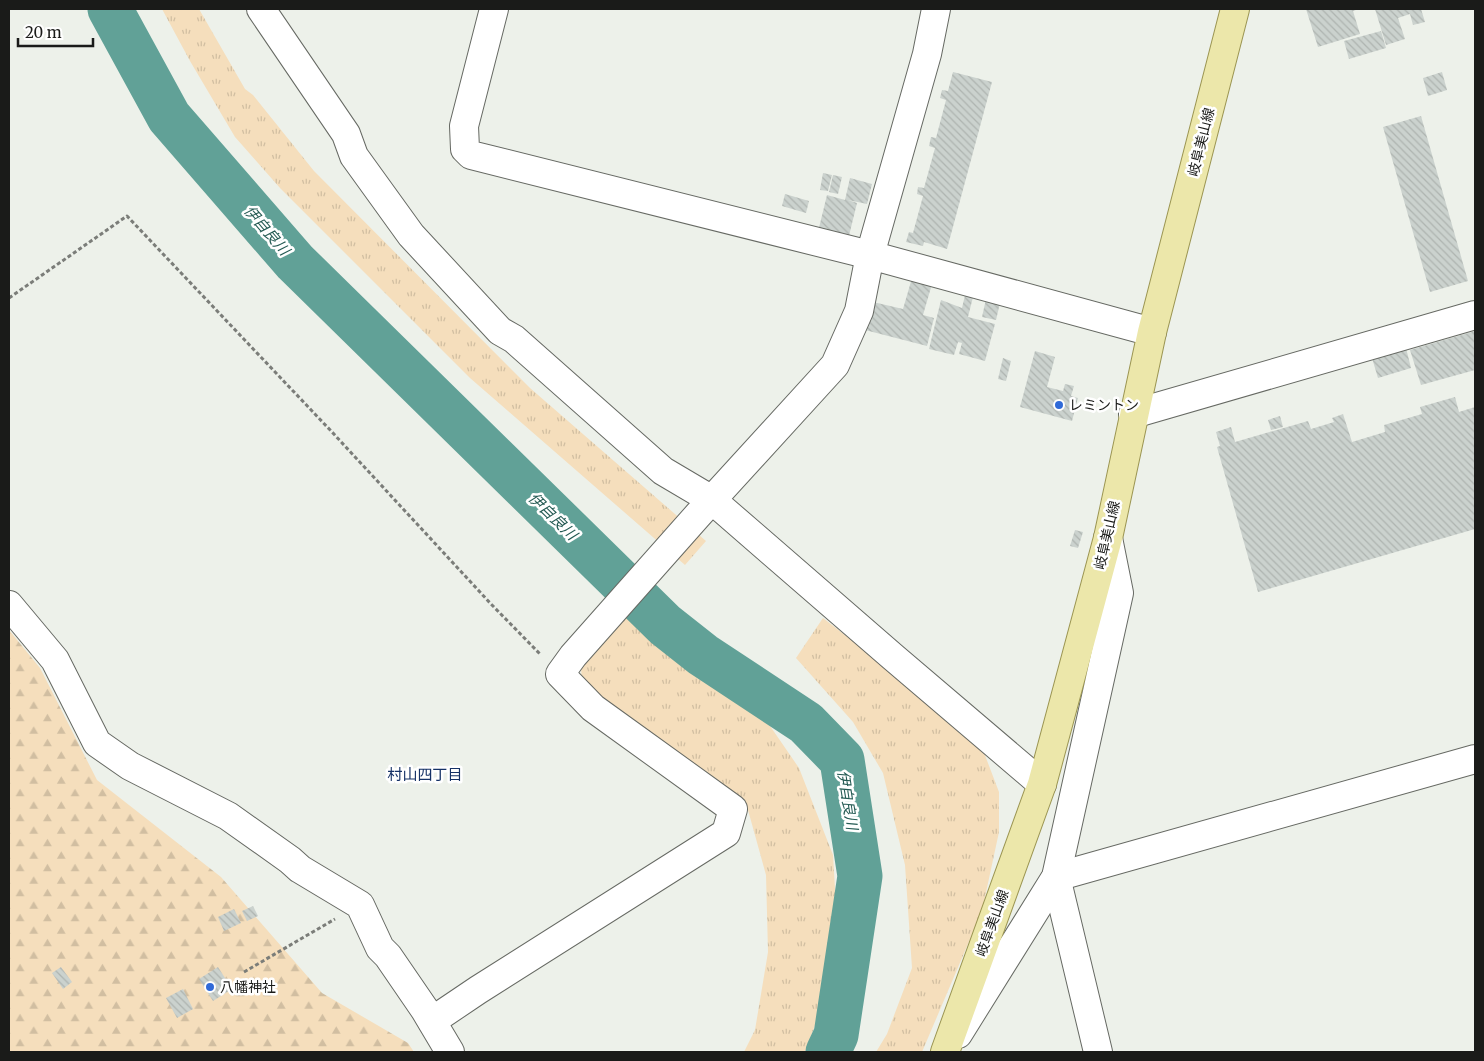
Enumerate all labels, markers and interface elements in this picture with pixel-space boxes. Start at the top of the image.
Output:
scale bar [18,15,92,47]
text: 20 m [25,23,62,42]
street label: 岐阜美山線 [1184,106,1218,178]
water label: 伊自良川 [240,201,295,260]
place label: レミントン [1069,396,1139,414]
marker: レミントン [1053,399,1065,411]
water label: 伊自良川 [525,488,583,545]
street label: 岐阜美山線 [1090,499,1124,571]
district label: 村山四丁目 [387,765,463,784]
water label: 伊自良川 [834,769,862,833]
street label: 岐阜美山線 [972,887,1012,959]
place label: 八幡神社 [220,978,276,996]
marker: 八幡神社 [204,981,216,993]

